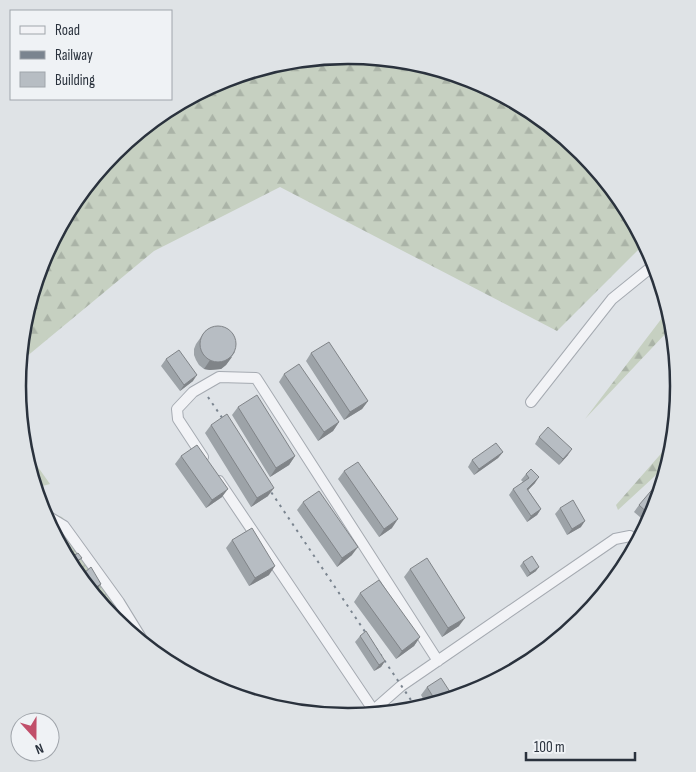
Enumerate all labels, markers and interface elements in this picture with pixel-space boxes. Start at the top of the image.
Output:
legend [10,10,172,100]
text: Road [55,21,80,40]
text: Railway [55,46,93,65]
text: Building [55,71,95,90]
north arrow [10,712,60,762]
scale bar [526,730,635,762]
text: 100 m [534,738,565,757]
text: N [33,739,46,758]

